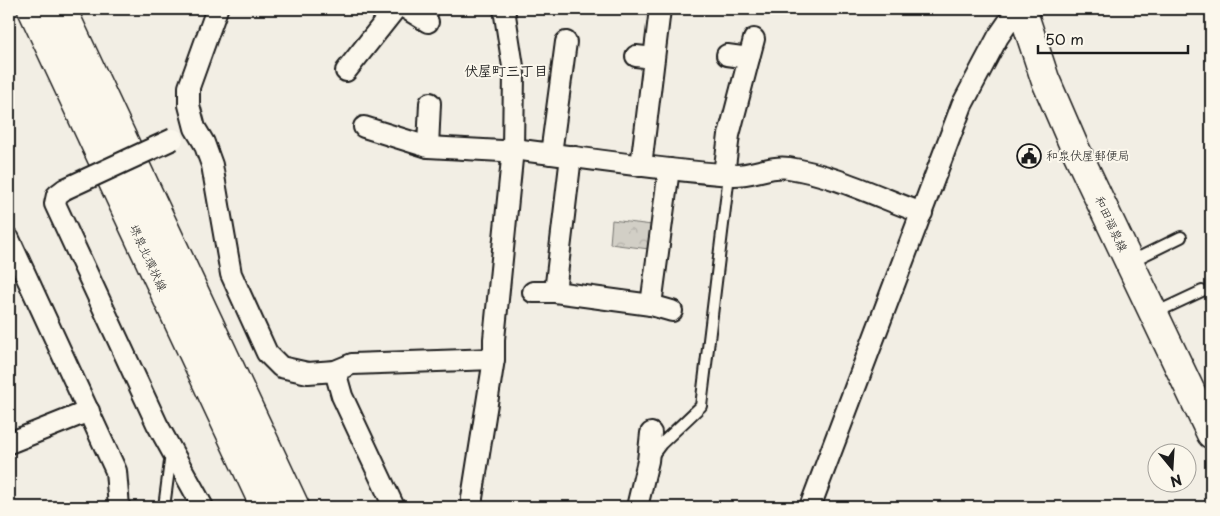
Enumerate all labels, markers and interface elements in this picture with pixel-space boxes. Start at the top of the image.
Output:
scale bar [1038,22,1188,54]
text: 50 m [1045,27,1084,50]
district label: 伏屋町三丁目 [464,60,548,81]
public building icon: 和泉伏屋郵便局 [1016,143,1042,169]
place label: 和泉伏屋郵便局 [1046,146,1130,164]
street label: 和田福泉線 [1091,193,1133,255]
street label: 堺泉北環状線 [126,221,172,294]
north arrow [1148,444,1198,494]
text: N [1168,469,1185,493]

